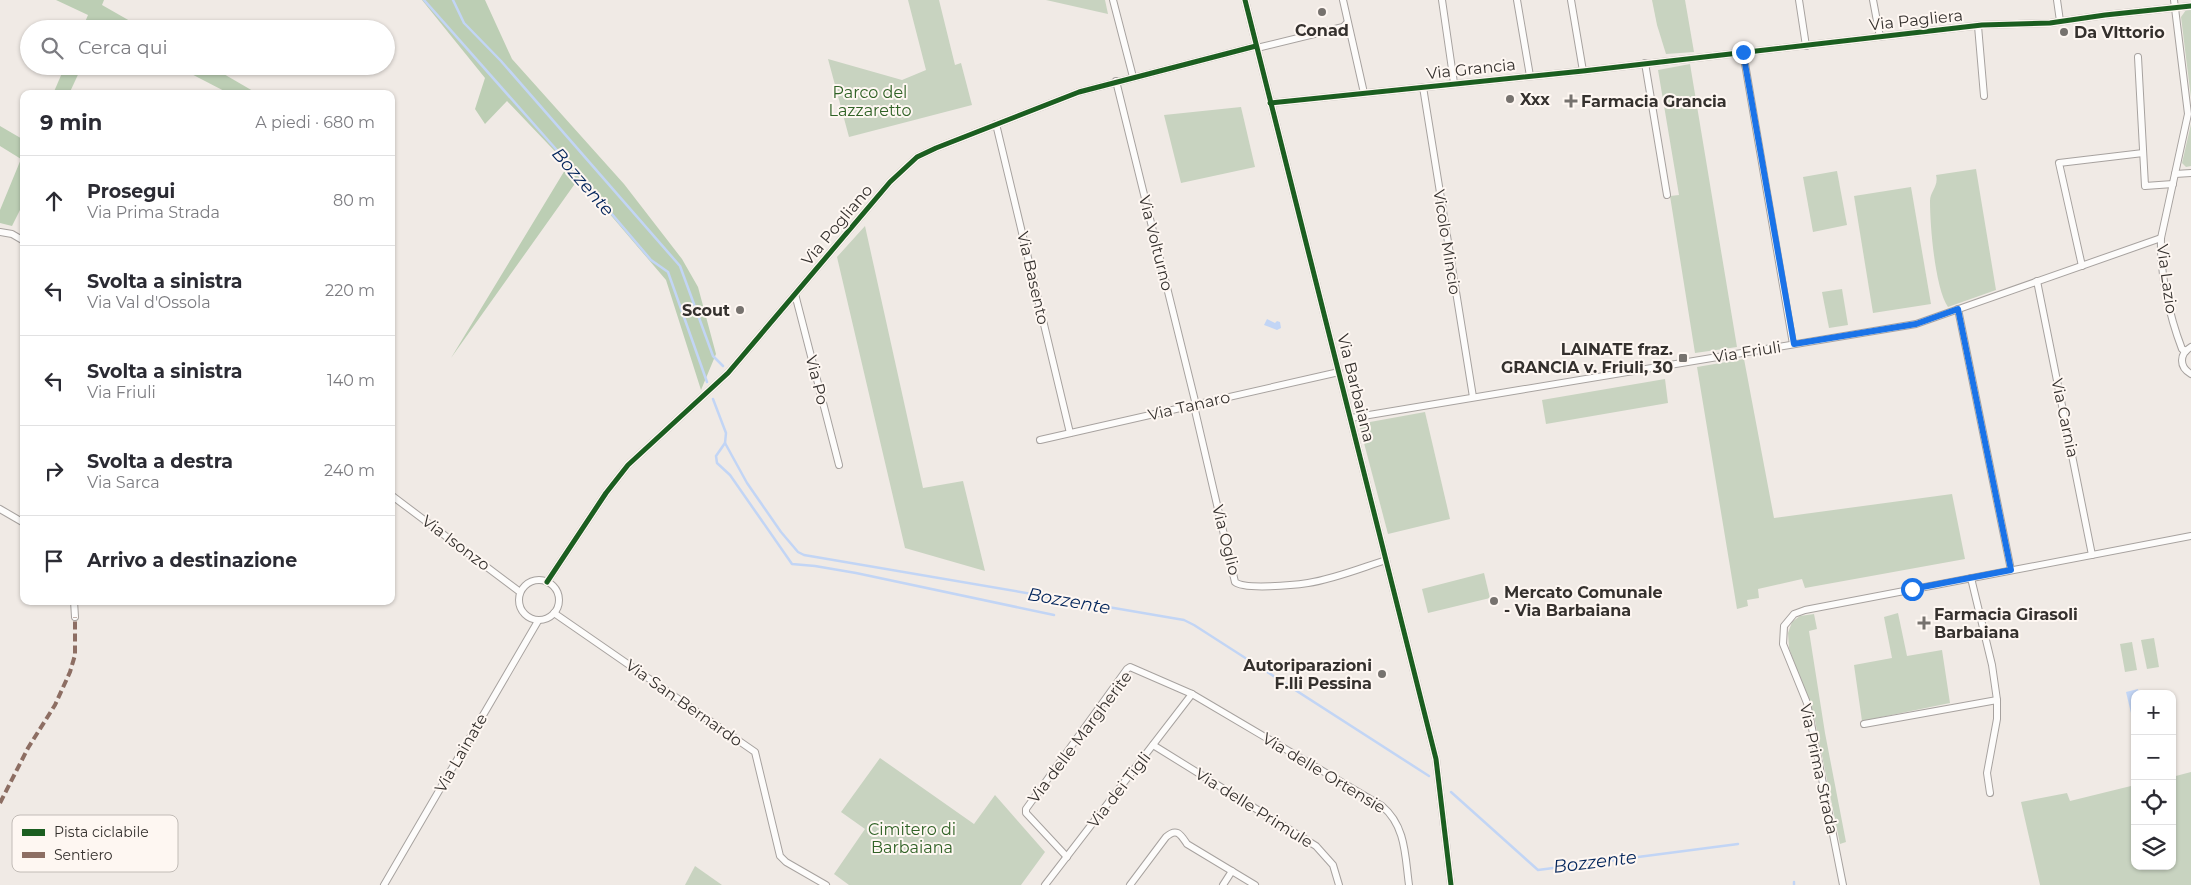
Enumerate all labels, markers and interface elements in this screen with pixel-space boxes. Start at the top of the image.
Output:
marker: Conad [1316,6,1328,18]
street label: Via Pagliera [1868,6,1964,34]
search box [20,20,395,75]
place label: Conad [1295,21,1349,40]
place label: Da VIttorio [2074,23,2165,42]
marker: Da VIttorio [2058,26,2070,38]
icon: search [38,34,66,62]
text: Cerca qui [78,36,168,59]
route end [1732,41,1755,64]
street label: Via Grancia [1425,55,1517,83]
park label: Parco del Lazzaretto [828,83,912,120]
place label: Xxx [1520,90,1550,109]
place label: Farmacia Grancia [1581,92,1727,111]
marker: Xxx [1504,93,1516,105]
marker: Farmacia Grancia [1565,95,1577,107]
text: 9 min [40,110,102,135]
text: A piedi · 680 m [255,113,375,132]
water label: Bozzente [547,143,619,221]
text: Prosegui [87,180,175,203]
street label: Via Pogliano [798,181,876,269]
icon: ahead [40,187,68,215]
street label: Vicolo Mincio [1429,188,1465,296]
text: 80 m [333,191,375,210]
street label: Via Volturno [1135,193,1177,293]
text: Via Prima Strada [87,203,220,222]
street label: Via Basento [1013,230,1053,326]
street label: Via Lazio [2153,243,2181,315]
text: Svolta a sinistra [87,270,242,293]
icon: left [40,277,68,305]
text: 220 m [325,281,375,300]
text: Via Val d'Ossola [87,293,211,312]
place label: Scout [682,301,730,320]
marker: Scout [734,304,746,316]
street label: Via Barbaiana [1333,332,1379,444]
street label: Via Friuli [1712,337,1782,367]
place label: LAINATE fraz. GRANCIA v. Friuli, 30 [1501,340,1673,377]
marker: LAINATE fraz. GRANCIA v. Friuli, 30 [1677,352,1689,364]
street label: Via Po [802,353,832,407]
text: Svolta a sinistra [87,360,242,383]
icon: left [40,367,68,395]
text: 140 m [327,371,375,390]
street label: Via Carnia [2047,377,2083,459]
text: Via Friuli [87,383,156,402]
street label: Via Tanaro [1146,387,1232,425]
text: Svolta a destra [87,450,233,473]
icon: right [40,457,68,485]
text: 240 m [324,461,375,480]
text: Via Sarca [87,473,160,492]
street label: Via Oglio [1208,503,1244,577]
street label: Via Isonzo [418,511,494,575]
icon: arrive [40,547,68,575]
text: Arrivo a destinazione [87,549,297,572]
route start [1901,578,1924,601]
water label: Bozzente [1026,583,1112,619]
place label: Mercato Comunale - Via Barbaiana [1504,583,1663,620]
marker: Mercato Comunale - Via Barbaiana [1488,595,1500,607]
place label: Farmacia Girasoli Barbaiana [1934,605,2078,642]
marker: Farmacia Girasoli Barbaiana [1918,617,1930,629]
street label: Via San Bernardo [622,656,746,750]
place label: Autoriparazioni F.lli Pessina [1242,656,1372,693]
street label: Via delle Margherite [1024,667,1136,807]
marker: Autoriparazioni F.lli Pessina [1376,668,1388,680]
map controls [2131,690,2176,870]
button: + [2131,690,2176,735]
street label: Via Prima Strada [1796,702,1842,836]
street label: Via Lainate [431,710,491,796]
street label: Via delle Ortensie [1259,729,1389,817]
button: − [2131,735,2176,780]
street label: Via dei Tigli [1084,748,1154,832]
street label: Via delle Primule [1192,764,1316,852]
button: locate [2131,780,2176,825]
legend [12,815,178,872]
park label: Cimitero di Barbaiana [868,820,956,857]
text: Pista ciclabile [54,823,149,841]
button: layers [2131,825,2176,870]
text: Sentiero [54,846,113,864]
water label: Bozzente [1552,846,1638,878]

